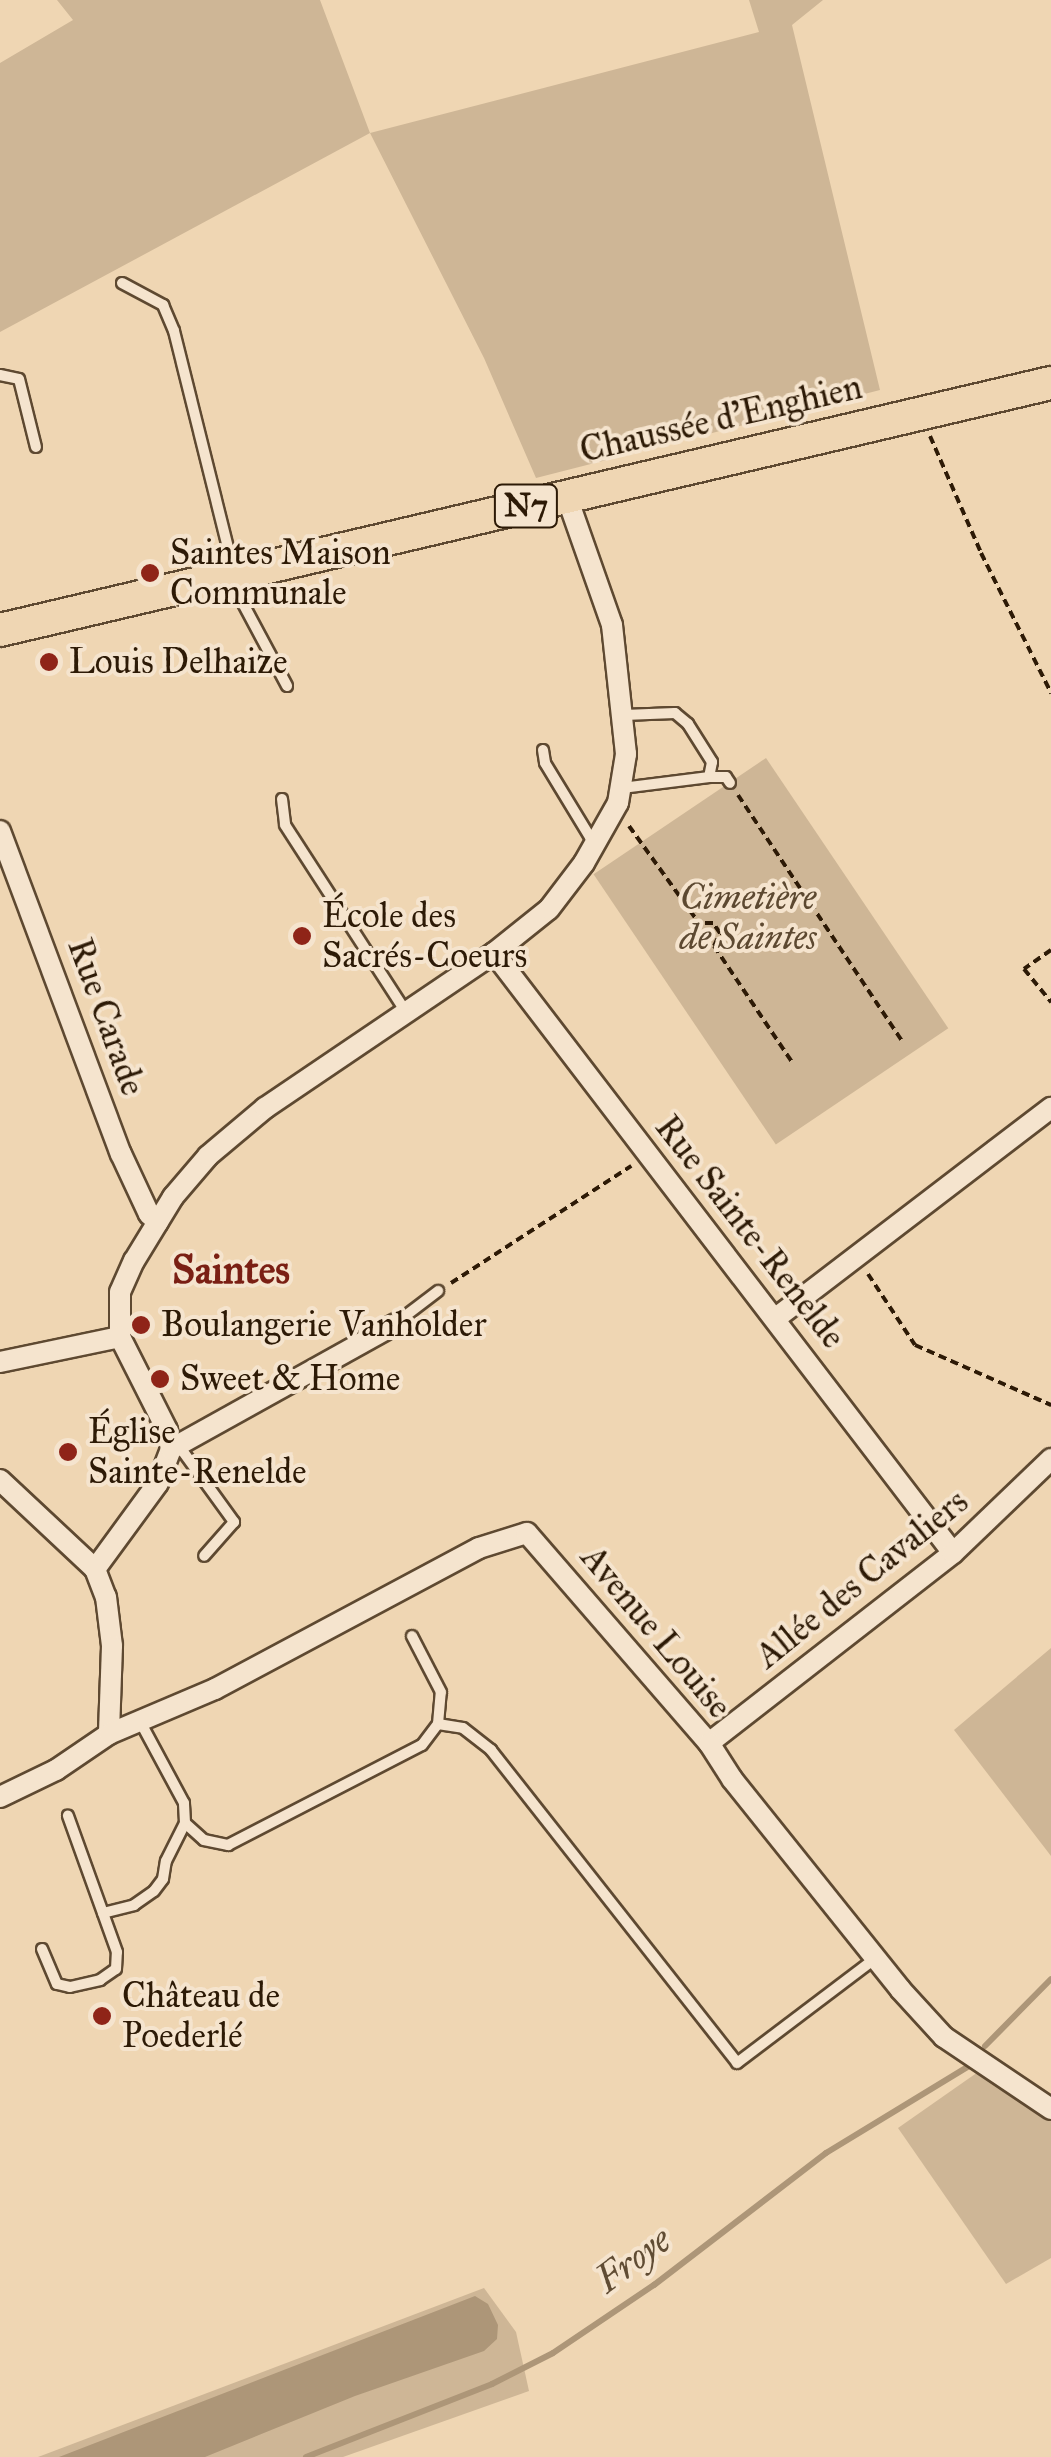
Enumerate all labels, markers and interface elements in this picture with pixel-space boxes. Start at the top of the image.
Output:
street label: Chaussée d'Enghien [576,366,866,472]
road number: N7 [494,479,558,533]
place label: Saintes Maison Communale [170,532,391,614]
marker: Saintes Maison Communale [139,562,161,584]
place label: Louis Delhaize [69,641,288,683]
marker: Louis Delhaize [38,651,60,673]
park label: Cimetière de Saintes [679,877,817,959]
place label: École des Sacrés-Coeurs [322,895,527,977]
marker: École des Sacrés-Coeurs [291,925,313,947]
street label: Rue Carade [58,933,154,1101]
street label: Rue Sainte-Renelde [646,1107,854,1357]
district label: Saintes [172,1246,290,1294]
place label: Boulangerie Vanholder [161,1304,487,1346]
marker: Boulangerie Vanholder [130,1314,152,1336]
place label: Sweet & Home [180,1358,400,1400]
marker: Sweet & Home [149,1368,171,1390]
place label: Église Sainte-Renelde [88,1411,307,1493]
marker: Église Sainte-Renelde [57,1441,79,1463]
street label: Allée des Cavaliers [747,1481,977,1677]
street label: Avenue Louise [572,1537,740,1727]
place label: Château de Poederlé [122,1975,280,2057]
marker: Château de Poederlé [91,2005,113,2027]
water label: Froye [586,2217,680,2303]

